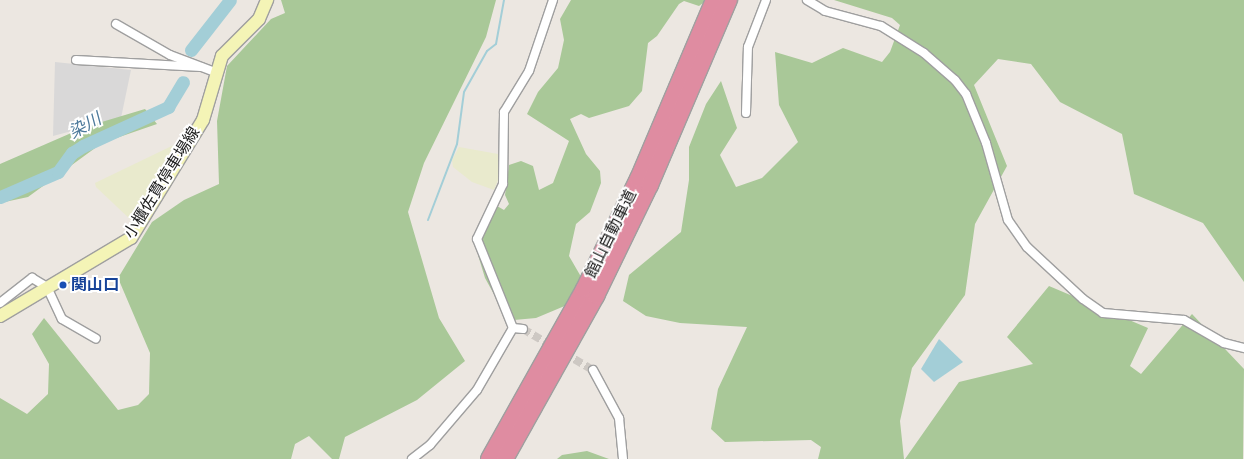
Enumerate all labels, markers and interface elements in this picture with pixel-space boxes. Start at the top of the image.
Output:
water label: 染川 [65,109,105,143]
street label: 小櫃佐貫停車場線 [120,124,204,242]
street label: 館山自動車道 [581,187,641,281]
place label: 関山口 [71,275,119,295]
marker: 関山口 [58,280,68,290]

